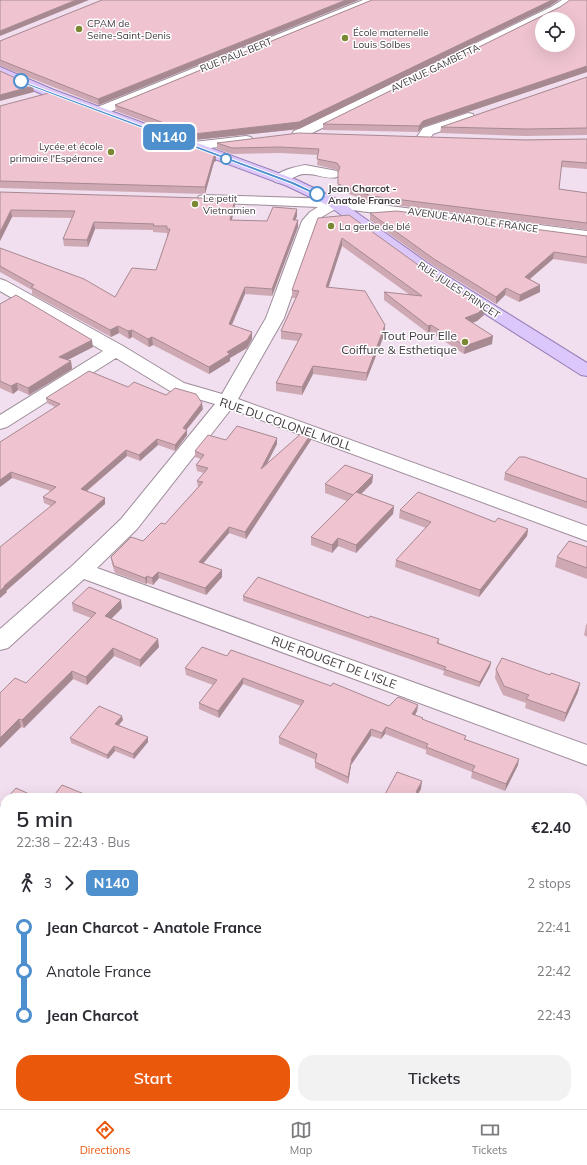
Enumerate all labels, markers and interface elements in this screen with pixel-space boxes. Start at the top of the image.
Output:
map controls [535,12,575,52]
button: locate [535,12,575,52]
place label: CPAM de Seine-Saint-Denis [87,17,171,42]
marker: CPAM de Seine-Saint-Denis [74,24,84,34]
place label: École maternelle Louis Solbes [353,26,429,51]
marker: École maternelle Louis Solbes [340,33,350,43]
street label: RUE PAUL BERT [198,35,274,75]
street label: AVENUE GAMBETTA [388,41,482,95]
unlabelled marker [13,73,29,89]
line badge: N140 [141,124,197,150]
text: N140 [151,128,187,146]
place label: Lycée et école primaire l'Espérance [10,140,103,165]
marker: Lycée et école primaire l'Espérance [106,147,116,157]
unlabelled marker [220,153,232,165]
place label: Jean Charcot - Anatole France [328,182,401,207]
marker: Jean Charcot - Anatole France [309,186,325,202]
place label: Le petit Vietnamien [203,192,256,217]
marker: Le petit Vietnamien [190,199,200,209]
street label: AVENUE ANATOLE FRANCE [407,204,539,236]
place label: La gerbe de blé [339,220,410,233]
marker: La gerbe de blé [326,221,336,231]
street label: RUE JULES PRINCET [415,259,503,321]
place label: Tout Pour Elle Coiffure & Esthetique [341,328,457,357]
marker: Tout Pour Elle Coiffure & Esthetique [460,337,470,347]
street label: RUE DU COLONEL MOLL [218,394,355,454]
street label: RUE ROUGET DE L'ISLE [269,632,399,692]
text: 5 min [16,805,73,833]
text: €2.40 [531,818,571,837]
text: 22:38 – 22:43 · Bus [16,834,130,850]
icon: walk [16,872,38,894]
icon: forward [58,872,80,894]
text: N140 [94,874,130,892]
text: 3 [44,875,52,891]
text: 2 stops [527,875,571,891]
text: Jean Charcot - Anatole France [46,918,262,937]
text: 22:41 [537,919,571,935]
text: Anatole France [46,962,151,981]
text: 22:42 [537,963,571,979]
text: Jean Charcot [46,1006,138,1025]
text: 22:43 [537,1007,571,1023]
button: Start [16,1055,290,1101]
button: Tickets [298,1055,571,1101]
tab: Directions [80,1119,131,1157]
tab: Map [290,1119,312,1157]
tab: Tickets [472,1119,507,1157]

